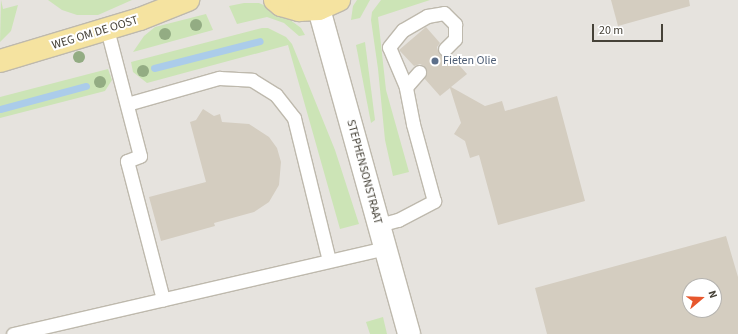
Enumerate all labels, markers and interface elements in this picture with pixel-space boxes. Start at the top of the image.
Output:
street label: WEG OM DE OOST [50,13,140,53]
scale bar [594,16,665,42]
text: 20 m [599,22,623,39]
place label: Fieten Olie [443,54,496,68]
marker: Fieten Olie [430,56,440,66]
street label: STEPHENSONSTRAAT [343,118,385,226]
north arrow [682,278,722,318]
text: N [705,288,721,300]

